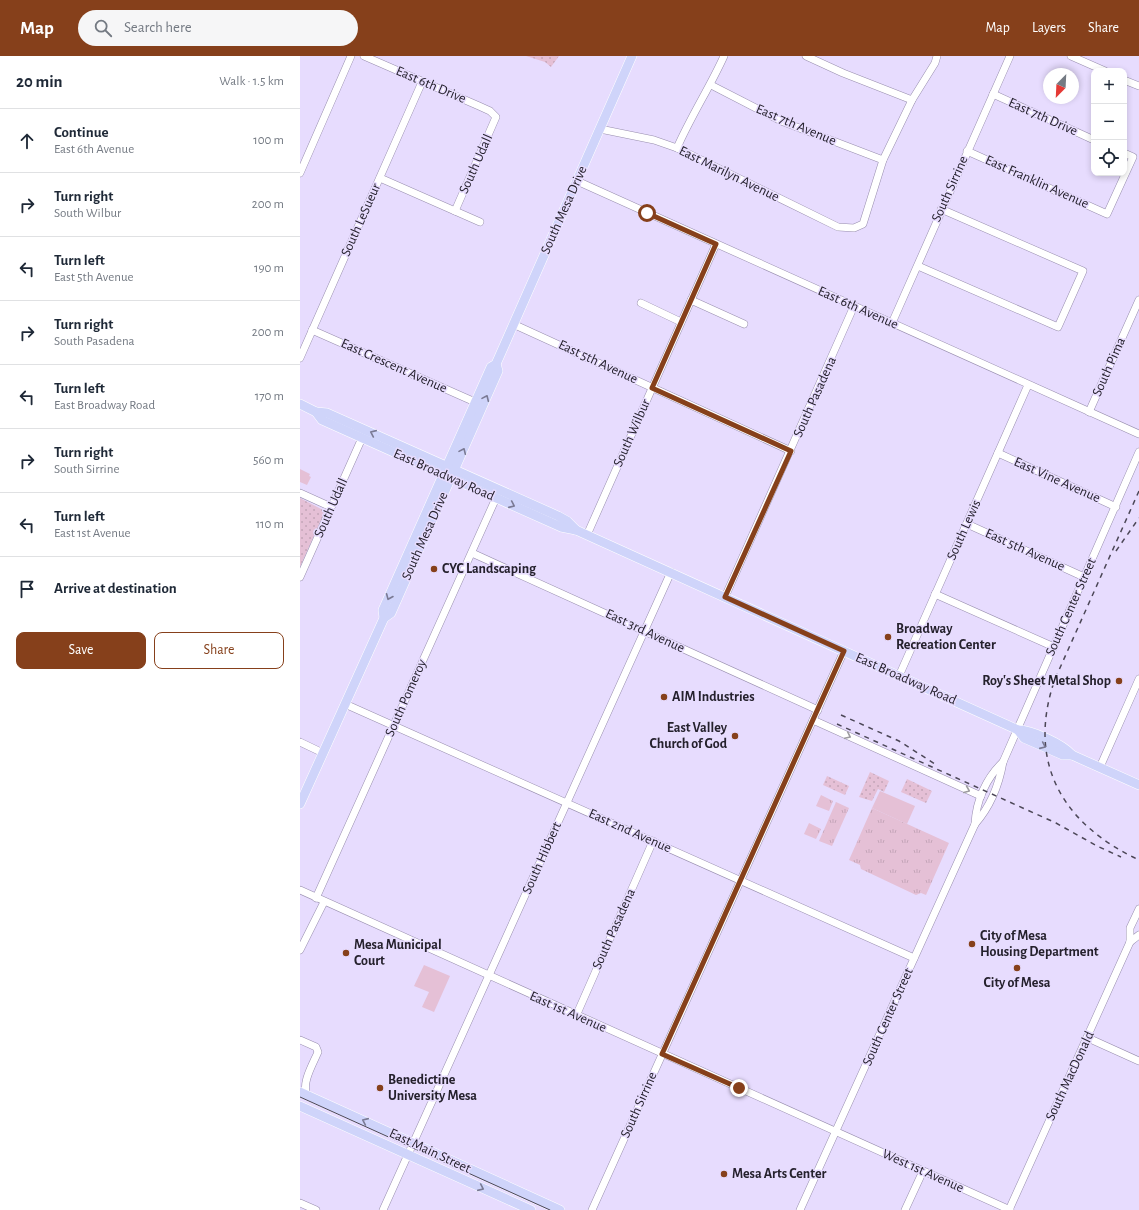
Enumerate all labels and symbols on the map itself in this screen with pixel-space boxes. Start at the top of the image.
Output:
street label: East 6th Drive [394,64,468,106]
north arrow [1043,68,1079,104]
street label: East 7th Drive [1006,96,1080,138]
street label: East 7th Avenue [754,102,838,148]
street label: South Udall [457,132,495,196]
street label: East Marilyn Avenue [677,144,781,204]
street label: East Franklin Avenue [983,153,1091,211]
street label: South Sirrine [929,154,971,224]
street label: South Mesa Drive [538,164,590,256]
street label: South LeSueur [339,181,383,259]
route start [638,204,656,222]
street label: East 6th Avenue [816,284,900,332]
street label: South Pima [1090,335,1128,399]
street label: East Crescent Avenue [339,336,449,396]
street label: East 5th Avenue [556,338,640,386]
street label: South Pasadena [791,354,839,440]
one-way arrow [481,395,489,402]
street label: South Wilbur [611,397,653,469]
one-way arrow [369,430,376,438]
street label: East Broadway Road [391,446,497,504]
one-way arrow [458,448,466,455]
street label: East Vine Avenue [1012,455,1102,505]
street label: South Udall [312,476,350,540]
street label: South Mesa Drive [399,490,451,582]
street label: South Lewis [944,498,984,562]
one-way arrow [508,500,515,508]
street label: East 5th Avenue [983,526,1067,574]
street label: South Center Street [1043,555,1099,658]
place label: CYC Landscaping [442,562,537,576]
marker: CYC Landscaping [429,564,439,574]
one-way arrow [386,592,394,600]
street label: East 3rd Avenue [603,607,687,655]
place label: Broadway Recreation Center [896,622,996,652]
marker: Broadway Recreation Center [883,632,893,642]
street label: East Broadway Road [853,650,959,708]
street label: South Pomeroy [383,657,429,739]
place label: Roy's Sheet Metal Shop [982,674,1111,688]
marker: Roy's Sheet Metal Shop [1114,676,1124,686]
place label: AIM Industries [672,690,755,704]
marker: AIM Industries [659,692,669,702]
place label: East Valley Church of God [649,721,728,751]
marker: East Valley Church of God [730,731,740,741]
one-way arrow [845,732,852,740]
one-way arrow [1039,742,1046,750]
one-way arrow [963,785,970,793]
street label: East 2nd Avenue [587,807,673,855]
street label: South Hibbert [520,819,564,896]
street label: South Pasadena [590,886,638,972]
place label: City of Mesa Housing Department [980,929,1099,959]
place label: Mesa Municipal Court [354,938,442,968]
marker: City of Mesa Housing Department [967,939,977,949]
marker: Mesa Municipal Court [341,948,351,958]
marker: City of Mesa [1012,963,1022,973]
street label: South Center Street [860,965,916,1068]
place label: City of Mesa [983,976,1051,990]
street label: East 1st Avenue [527,989,609,1035]
street label: South MacDonald [1043,1029,1097,1123]
street label: South Sirrine [618,1070,660,1140]
place label: Benedictine University Mesa [388,1073,477,1103]
route end [730,1079,748,1097]
marker: Benedictine University Mesa [375,1083,385,1093]
one-way arrow [361,1118,369,1126]
street label: East Main Street [387,1126,473,1176]
street label: West 1st Avenue [880,1147,966,1195]
place label: Mesa Arts Center [732,1167,827,1181]
marker: Mesa Arts Center [719,1169,729,1179]
one-way arrow [477,1183,485,1191]

